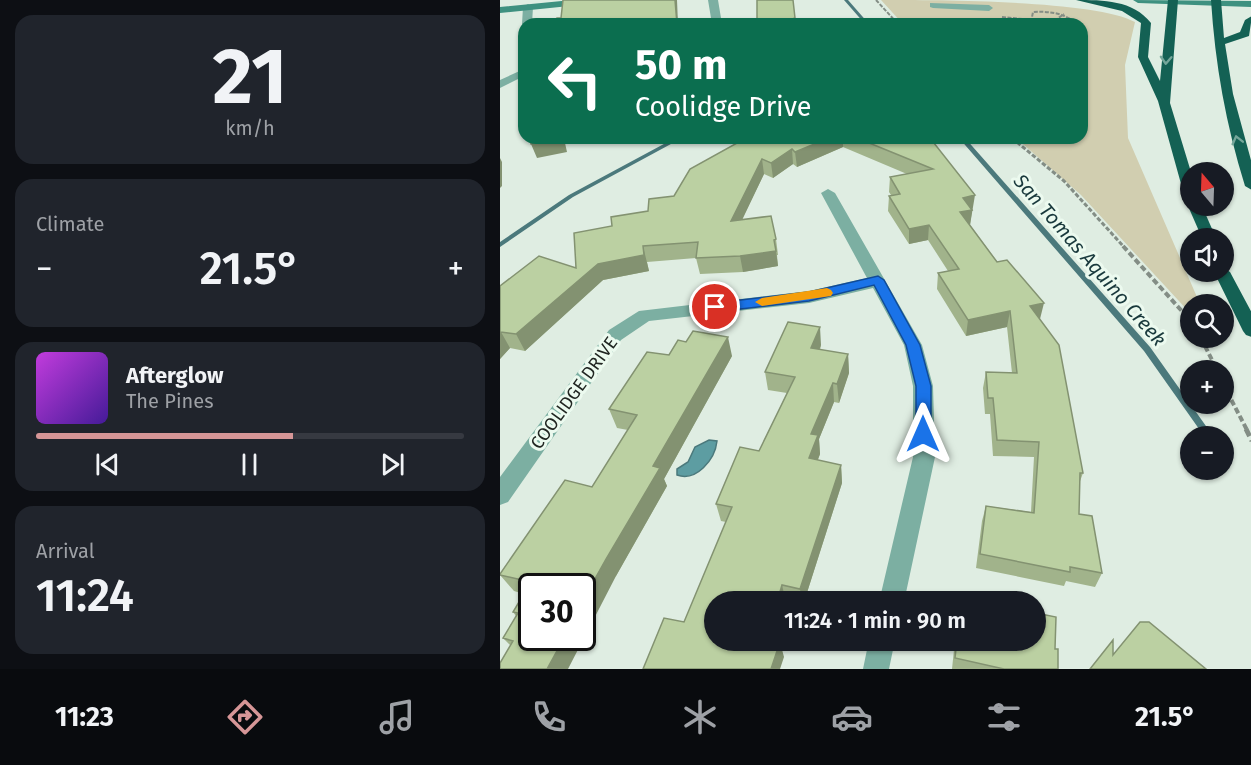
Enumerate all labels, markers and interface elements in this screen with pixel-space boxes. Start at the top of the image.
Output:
text: 21 [213,30,287,124]
text: 50 m [635,40,728,90]
icon: left [536,42,614,120]
one-way arrow [1160,55,1173,64]
text: Coolidge Drive [635,91,812,123]
text: km/h [225,116,275,140]
one-way arrow [1232,135,1245,145]
north arrow [1180,162,1234,216]
map controls [1180,162,1234,480]
water label: San Tomas Aquino Creek [1008,168,1171,351]
text: Climate [36,212,104,236]
button: sound [1180,228,1234,282]
text: 21.5° [200,242,300,296]
text: − [36,249,53,289]
text: + [448,249,464,289]
pin [689,281,740,332]
icon: arrive [698,290,731,323]
button: search [1180,294,1234,348]
street label: COOLIDGE DRIVE [526,332,622,454]
button: + [1180,360,1234,414]
text: Afterglow [126,362,223,389]
text: The Pines [126,389,213,413]
position arrow [891,402,955,466]
button: − [1180,426,1234,480]
icon: previous [91,448,124,481]
icon: pause [233,448,266,481]
icon: next [376,448,409,481]
text: Arrival [36,539,95,563]
text: 11:24 [36,569,134,623]
speed limit sign: 30 [518,573,596,651]
text: 11:24 · 1 min · 90 m [784,607,966,634]
icon: directions [224,696,266,738]
icon: music [376,696,418,738]
icon: phone [528,696,570,738]
icon: climate [679,696,721,738]
icon: car [831,696,873,738]
icon: filters [983,696,1025,738]
text: 11:23 [55,701,114,733]
text: 21.5° [1135,701,1196,733]

